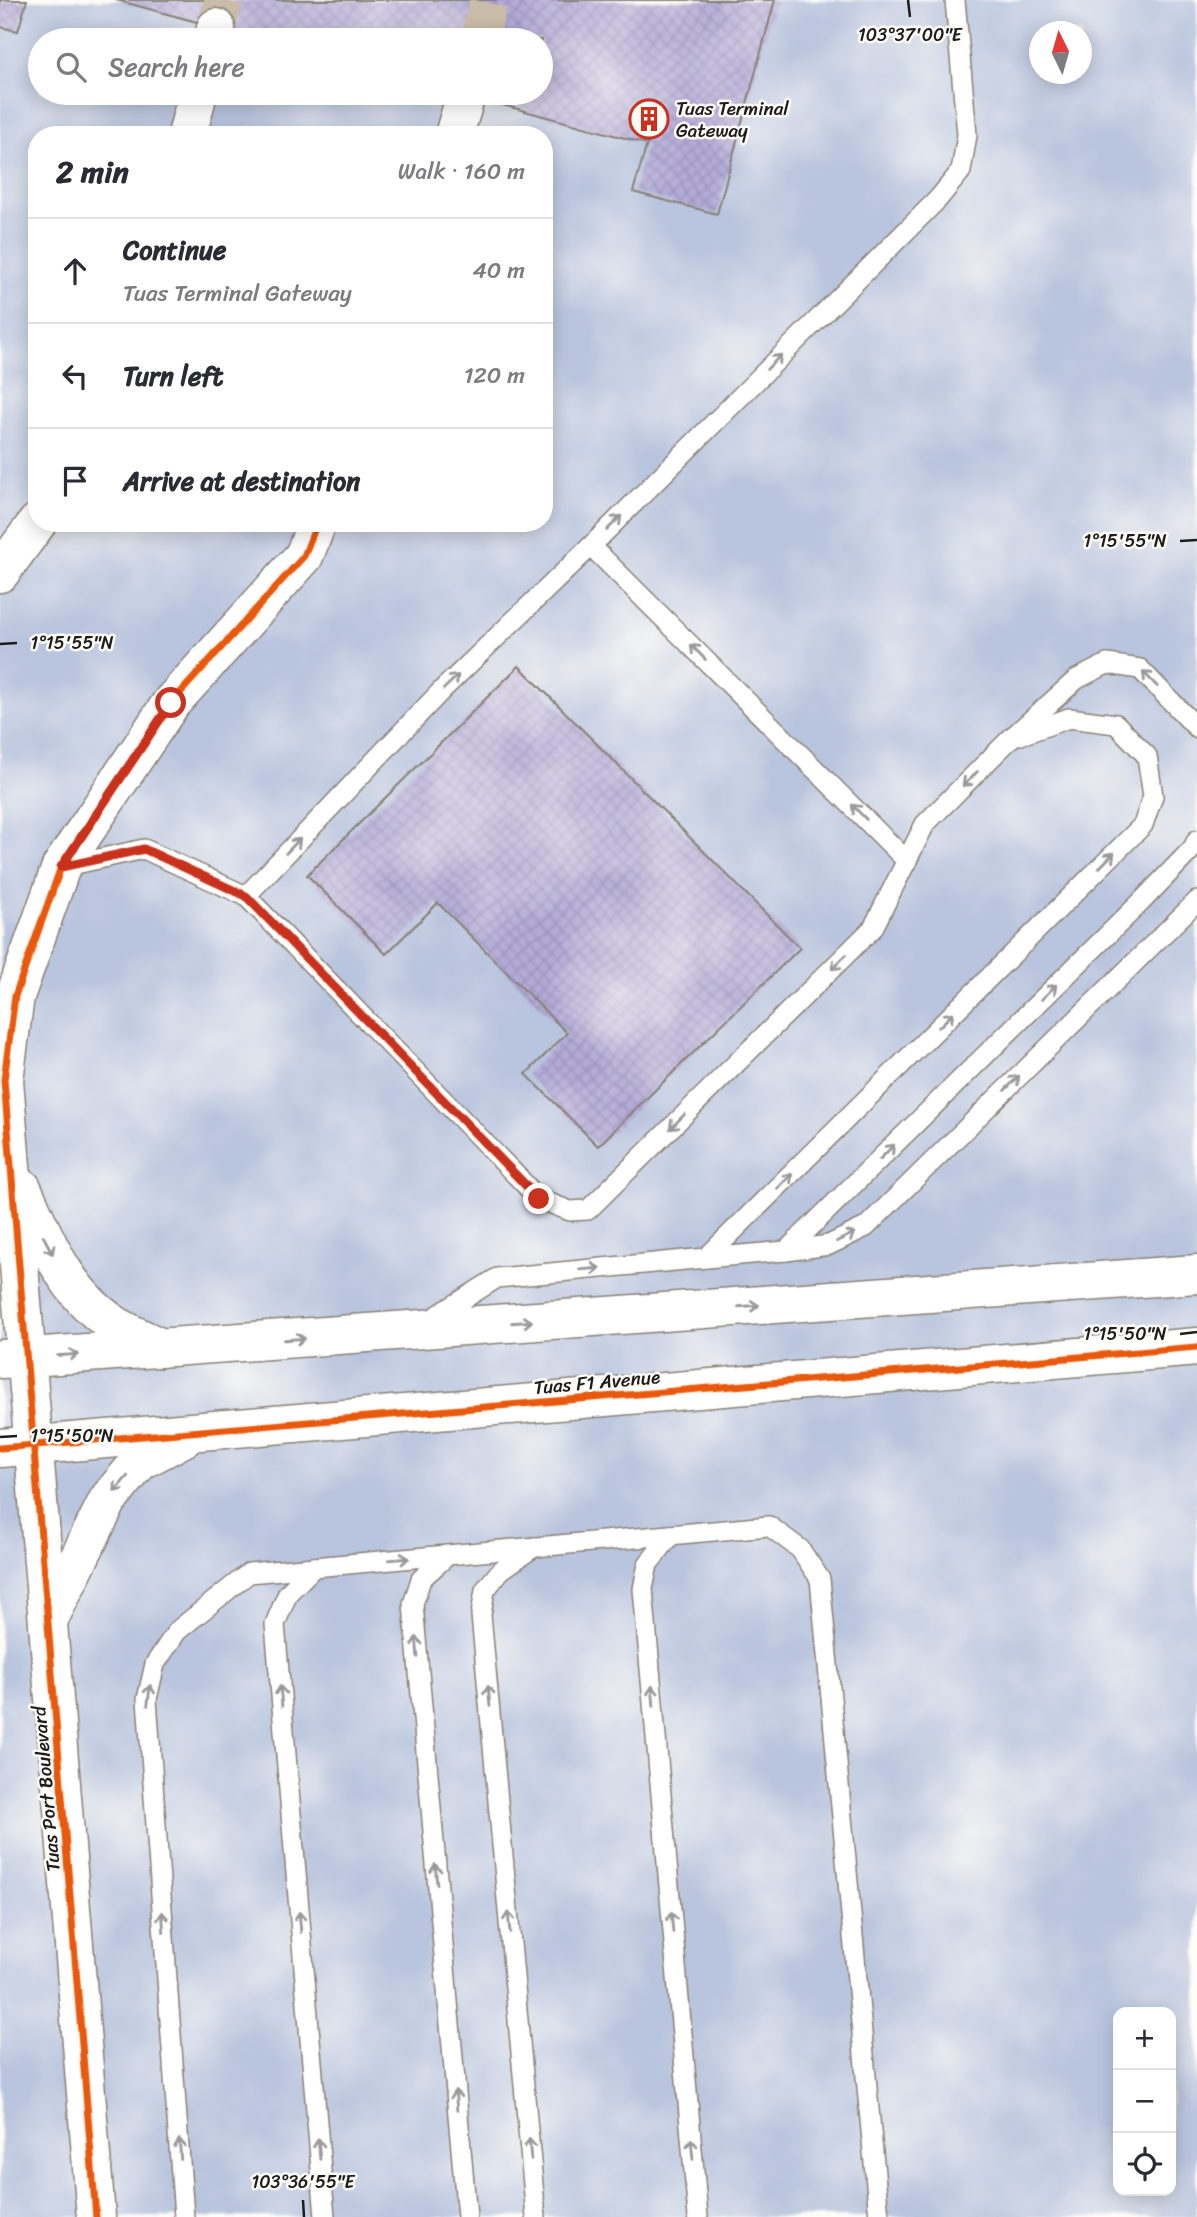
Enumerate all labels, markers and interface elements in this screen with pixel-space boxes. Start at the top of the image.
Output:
text: 103°37'00"E [858,19,963,51]
north arrow [1029,21,1092,84]
search box [28,28,553,105]
text: Search here [108,44,245,90]
icon: search [52,48,90,86]
place label: Tuas Terminal Gateway [676,92,789,147]
building icon: Tuas Terminal Gateway [628,98,670,140]
text: 2 min [56,145,129,199]
text: Walk · 160 m [398,151,525,192]
text: Continue [123,227,226,273]
text: 40 m [472,250,525,291]
icon: ahead [56,252,94,290]
text: Tuas Terminal Gateway [123,273,352,314]
text: Turn left [123,353,223,399]
one-way arrow [766,354,783,371]
text: 120 m [464,355,525,396]
icon: left [56,357,94,395]
text: Arrive at destination [123,458,360,504]
icon: arrive [56,462,94,500]
one-way arrow [605,515,622,532]
text: 1°15'55"N [1084,525,1167,557]
text: 1°15'55"N [31,627,114,659]
one-way arrow [689,643,706,660]
one-way arrow [1141,671,1158,688]
one-way arrow [442,673,459,690]
route start [155,687,186,718]
one-way arrow [962,771,979,788]
one-way arrow [851,804,868,821]
one-way arrow [285,838,302,855]
one-way arrow [1099,852,1116,869]
one-way arrow [831,953,848,970]
one-way arrow [1040,984,1057,1001]
one-way arrow [937,1012,954,1029]
one-way arrow [1003,1074,1020,1091]
one-way arrow [669,1113,686,1130]
one-way arrow [878,1144,895,1161]
one-way arrow [776,1172,793,1189]
route end [523,1183,554,1214]
one-way arrow [835,1229,855,1243]
one-way arrow [41,1234,55,1254]
one-way arrow [578,1262,601,1275]
one-way arrow [737,1299,760,1312]
one-way arrow [510,1315,533,1328]
text: 1°15'50"N [1083,1318,1167,1350]
one-way arrow [283,1332,306,1345]
one-way arrow [56,1348,79,1361]
street label: Tuas F1 Avenue [533,1360,661,1404]
text: 1°15'50"N [30,1420,114,1452]
one-way arrow [114,1474,129,1492]
one-way arrow [387,1552,410,1565]
one-way arrow [410,1636,423,1659]
one-way arrow [143,1684,156,1707]
one-way arrow [274,1685,287,1707]
one-way arrow [482,1685,495,1708]
one-way arrow [646,1685,659,1707]
street label: Tuas Port Boulevard [22,1703,70,1873]
one-way arrow [430,1863,443,1885]
one-way arrow [156,1911,169,1934]
one-way arrow [293,1911,306,1934]
one-way arrow [502,1912,515,1934]
one-way arrow [665,1912,678,1934]
map controls [1113,2007,1176,2196]
button: + [1113,2007,1176,2070]
button: − [1113,2070,1176,2133]
one-way arrow [449,2089,462,2112]
button: locate [1113,2133,1176,2196]
one-way arrow [173,2138,186,2161]
one-way arrow [312,2138,325,2161]
one-way arrow [523,2138,536,2161]
one-way arrow [685,2138,698,2161]
text: 103°36'55"E [252,2166,355,2198]

